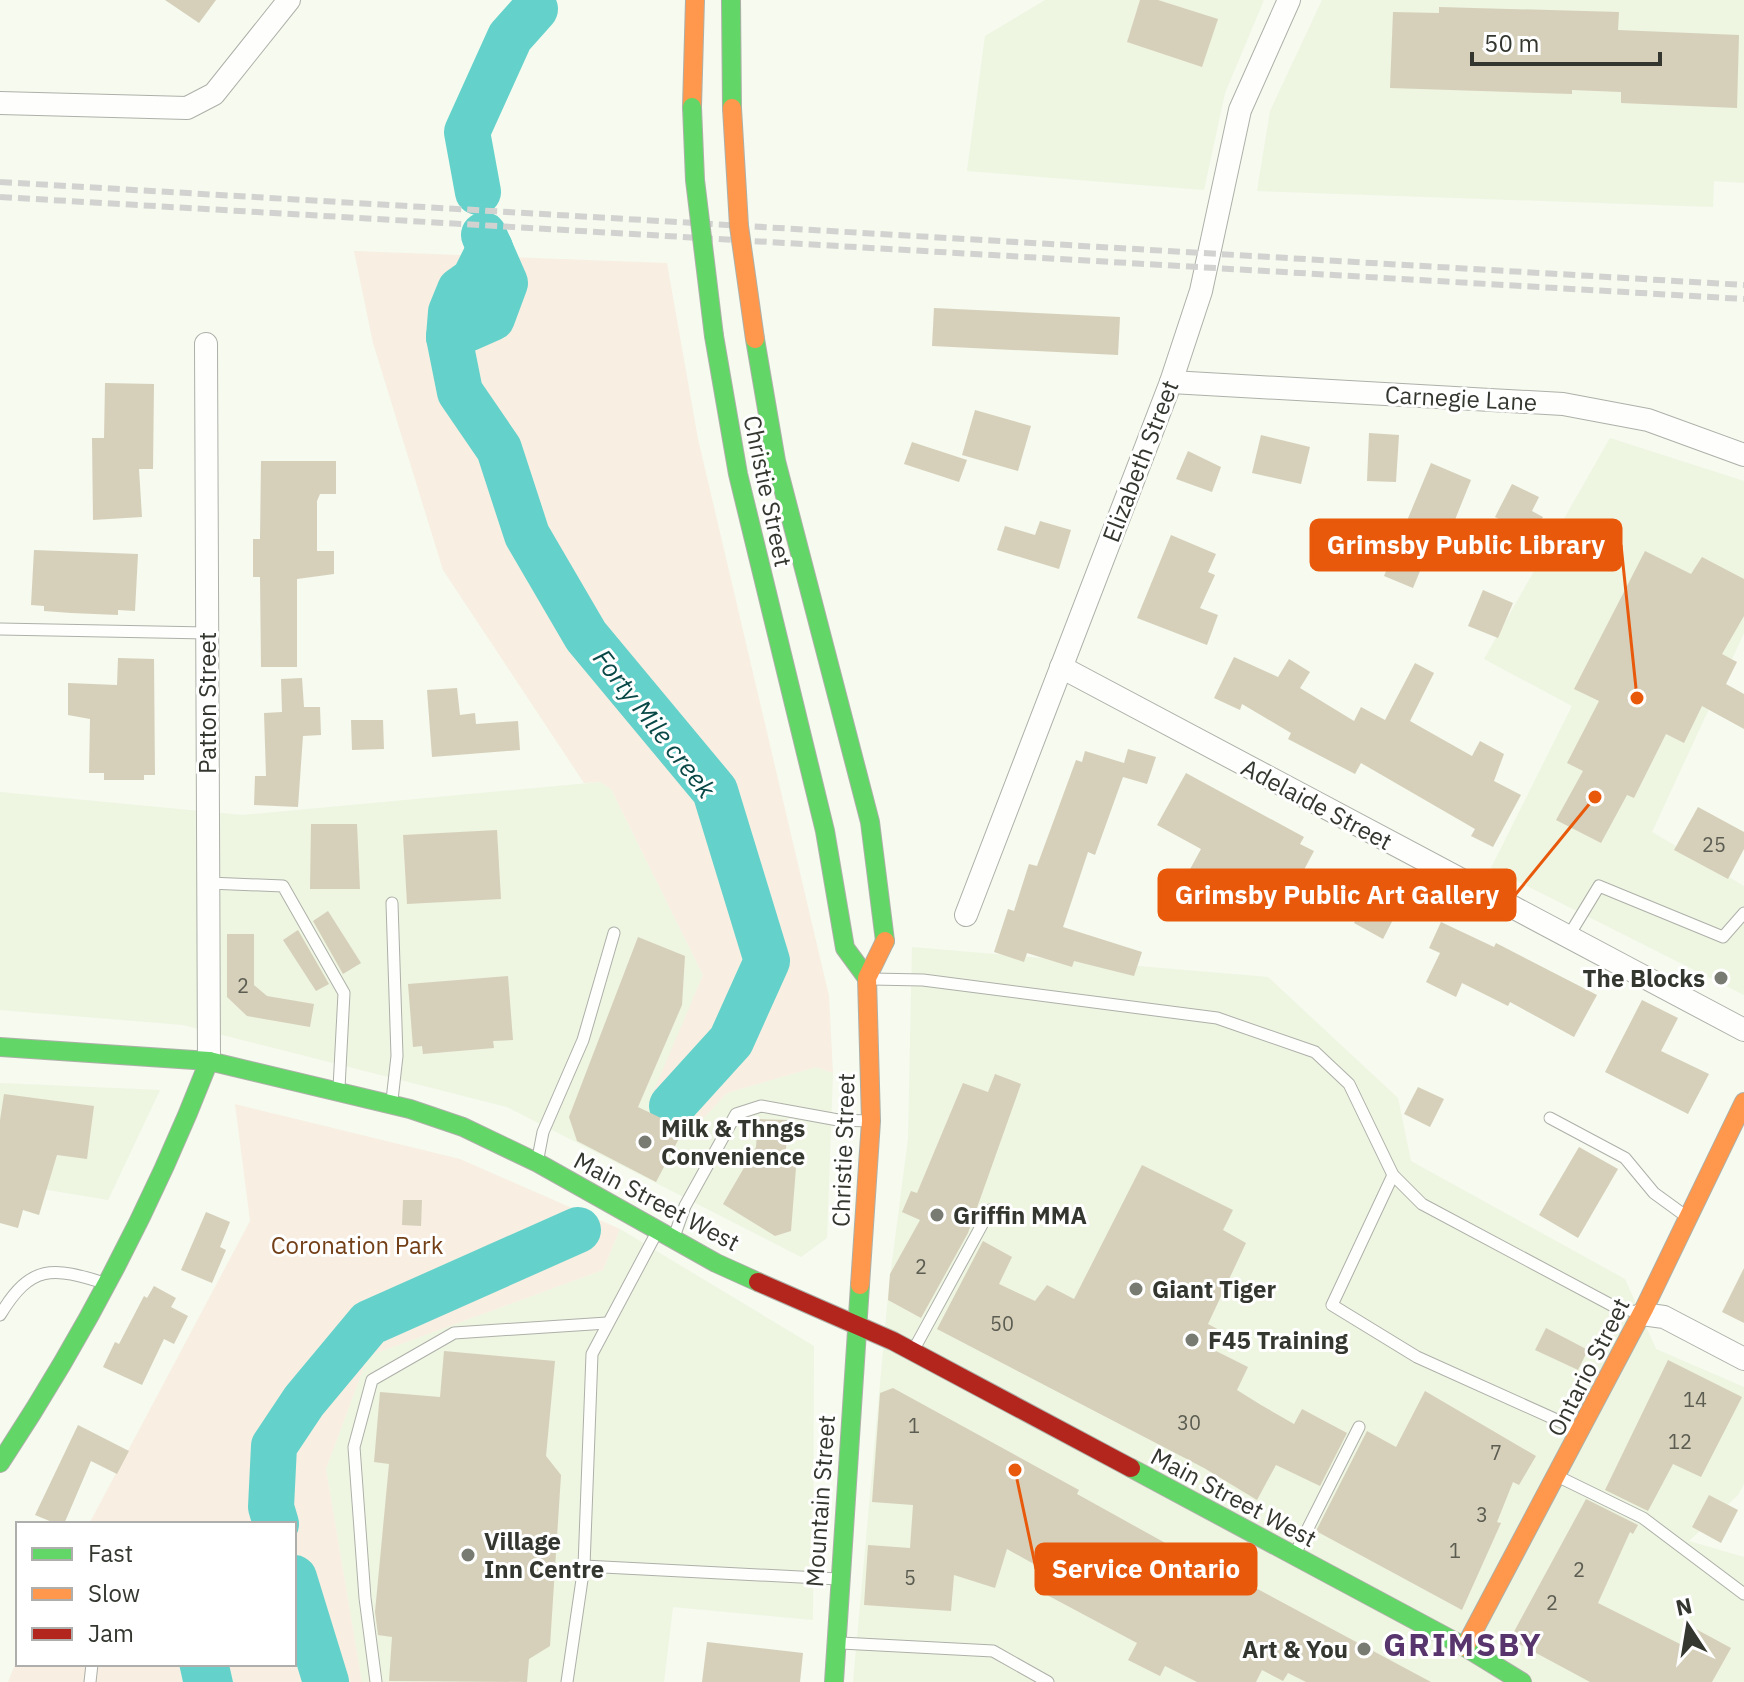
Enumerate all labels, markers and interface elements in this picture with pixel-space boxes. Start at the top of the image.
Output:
scale bar [1472,16,1660,66]
text: 50 m [1484,27,1539,59]
street label: Elizabeth Street [1094,375,1186,547]
street label: Carnegie Lane [1384,378,1538,418]
street label: Christie Street [736,412,800,570]
callout: Grimsby Public Library [1311,520,1621,570]
text: Grimsby Public Library [1327,527,1605,561]
street label: Patton Street [191,632,223,774]
water label: Forty Mile creek [586,642,724,805]
street label: Adelaide Street [1236,751,1398,857]
house number: 25 [1702,831,1726,858]
callout: Grimsby Public Art Gallery [1159,870,1515,920]
text: Grimsby Public Art Gallery [1175,877,1499,911]
place label: The Blocks [1583,962,1705,994]
marker: The Blocks [1712,969,1730,987]
house number: 2 [237,972,249,999]
street label: Christie Street [824,1073,862,1227]
place label: Milk & Thngs Convenience [661,1112,805,1172]
marker: Milk & Thngs Convenience [636,1133,654,1151]
street label: Main Street West [569,1144,745,1258]
place label: Griffin MMA [953,1199,1087,1231]
marker: Griffin MMA [928,1206,946,1224]
park label: Coronation Park [271,1229,444,1261]
house number: 2 [915,1253,927,1280]
place label: Giant Tiger [1152,1273,1276,1305]
marker: Giant Tiger [1127,1280,1145,1298]
street label: Ontario Street [1539,1292,1637,1442]
house number: 50 [990,1310,1014,1337]
place label: F45 Training [1208,1324,1349,1356]
marker: F45 Training [1183,1331,1201,1349]
house number: 14 [1683,1386,1707,1413]
house number: 30 [1177,1409,1201,1436]
house number: 1 [908,1412,920,1439]
street label: Mountain Street [798,1414,842,1588]
house number: 12 [1668,1428,1692,1455]
house number: 7 [1490,1439,1502,1466]
street label: Main Street West [1146,1440,1322,1554]
house number: 3 [1476,1501,1488,1528]
legend [16,1522,296,1666]
place label: Village Inn Centre [484,1525,604,1585]
text: Fast [88,1537,133,1569]
house number: 1 [1449,1537,1461,1564]
callout: Service Ontario [1036,1544,1256,1594]
marker: Village Inn Centre [459,1546,477,1564]
text: Service Ontario [1052,1551,1240,1585]
house number: 2 [1573,1556,1585,1583]
house number: 5 [904,1564,916,1591]
text: Slow [88,1577,140,1609]
north arrow [1648,1586,1728,1666]
house number: 2 [1546,1589,1558,1616]
text: N [1673,1590,1695,1622]
text: Jam [88,1617,134,1649]
district label: GRIMSBY [1383,1623,1543,1665]
place label: Art & You [1242,1633,1348,1665]
marker: Art & You [1355,1640,1373,1658]

